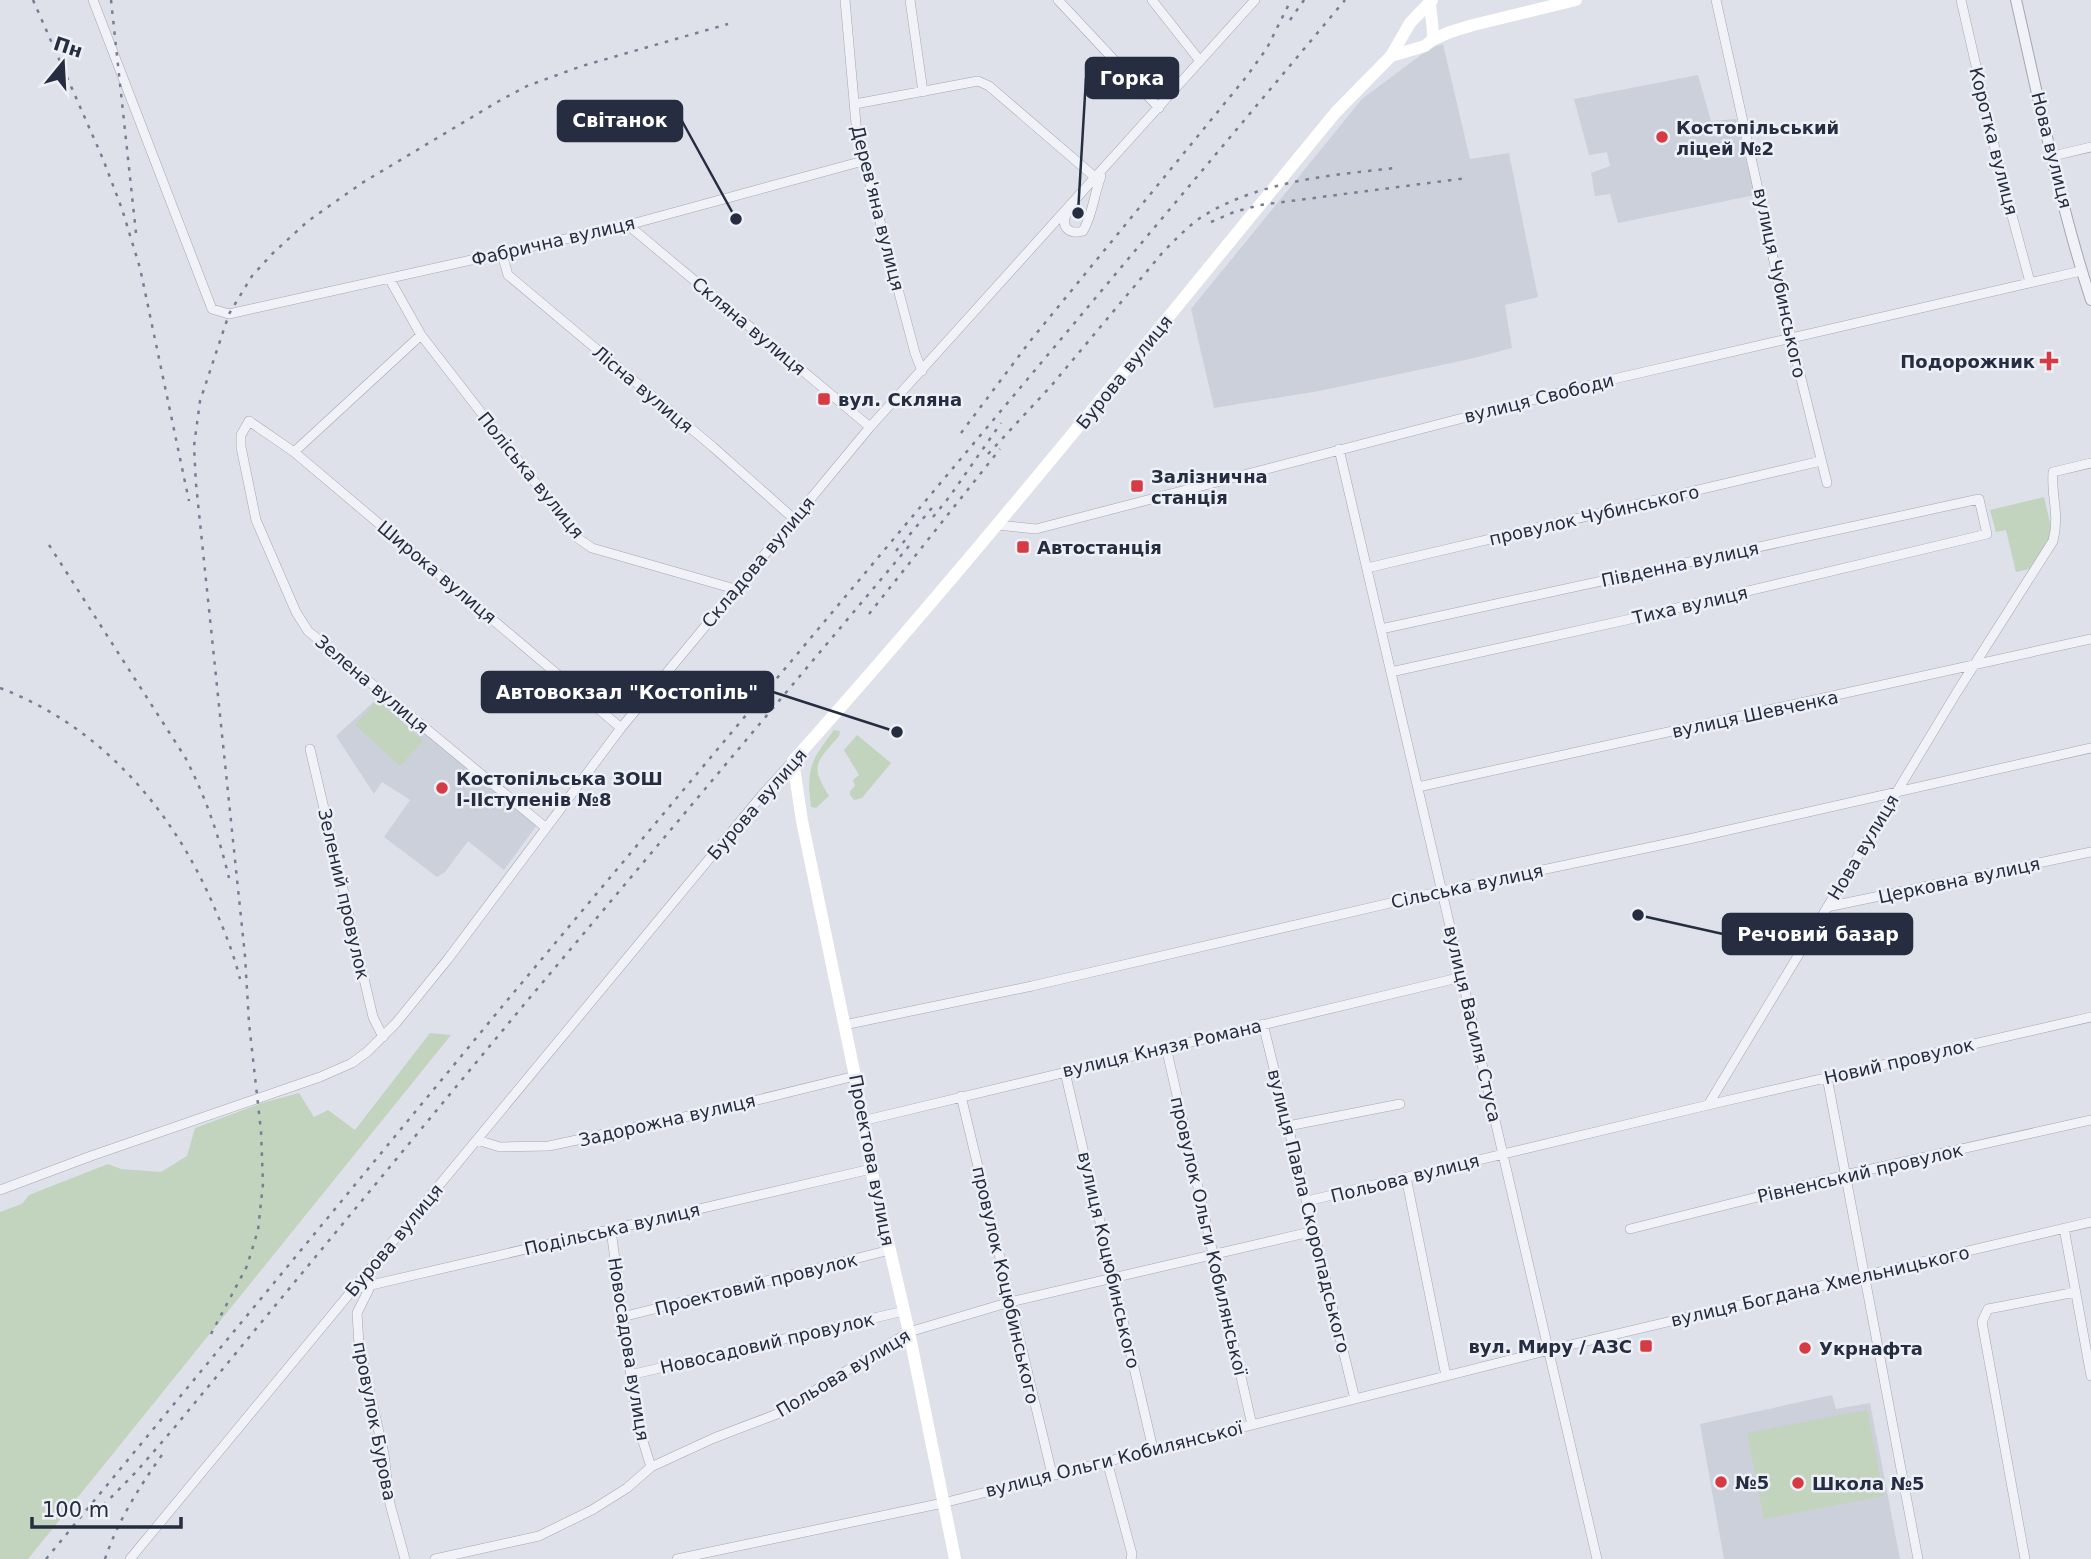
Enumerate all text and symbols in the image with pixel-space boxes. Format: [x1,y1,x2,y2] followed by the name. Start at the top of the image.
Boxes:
[28,28,98,98] north arrow
[51,32,85,62] text: Пн
[1086,58,1178,98] callout: Горка
[1965,65,2023,217] street label: Коротка вулиця
[1100,67,1164,89] text: Горка
[2027,90,2077,210] street label: Нова вулиця
[558,101,682,141] callout: Світанок
[572,109,668,131] text: Світанок
[1676,117,1839,159] place label: Костопільський ліцей №2
[847,123,909,293] street label: Дерев'яна вулиця
[1654,129,1670,145] marker: Костопільський ліцей №2
[1750,186,1810,380] street label: вулиця Чубинського
[469,212,637,270] street label: Фабрична вулиця
[688,272,810,380] street label: Скляна вулиця
[1072,311,1176,433] street label: Бурова вулиця
[589,341,697,437] street label: Лісна вулиця
[1900,351,2035,372] place label: Подорожник
[2041,353,2057,369] marker: Подорожник
[1462,369,1616,427] street label: вулиця Свободи
[838,389,962,410] place label: вул. Скляна
[816,391,832,407] marker: вул. Скляна
[474,407,588,543] street label: Поліська вулиця
[1151,466,1268,508] place label: Залізнична станція
[1129,478,1145,494] marker: Залізнична станція
[1487,481,1701,549] street label: провулок Чубинського
[697,492,819,632] street label: Складова вулиця
[373,516,501,628] street label: Широка вулиця
[1037,537,1162,558] place label: Автостанція
[1599,537,1761,591] street label: Південна вулиця
[1015,539,1031,555] marker: Автостанція
[1629,582,1750,629] street label: Тиха вулиця
[311,631,433,737] street label: Зелена вулиця
[482,672,773,712] callout: Автовокзал "Костопіль"
[496,681,758,703] text: Автовокзал "Костопіль"
[1670,686,1840,742] street label: вулиця Шевченка
[703,744,811,864] street label: Бурова вулиця
[456,768,663,810] place label: Костопільська ЗОШ І-ІІступенів №8
[434,780,450,796] marker: Костопільська ЗОШ І-ІІступенів №8
[1823,790,1903,904] street label: Нова вулиця
[314,806,374,982] street label: Зелений провулок
[1876,853,2042,907] street label: Церковна вулиця
[1389,860,1545,912] street label: Сільська вулиця
[1723,914,1912,954] callout: Речовий базар
[1737,923,1899,945] text: Речовий базар
[1440,924,1506,1124] street label: вулиця Василя Стуса
[1060,1015,1264,1081] street label: вулиця Князя Романа
[1822,1034,1976,1088] street label: Новий провулок
[1264,1067,1354,1355] street label: вулиця Павла Скоропадського
[845,1072,899,1248] street label: Проектова вулиця
[577,1089,757,1151] street label: Задорожна вулиця
[1167,1094,1252,1379] street label: провулок Ольги Кобилянської
[1755,1139,1965,1207] street label: Рівненський провулок
[1328,1149,1482,1207] street label: Польова вулиця
[1074,1150,1144,1370] street label: вулиця Коцюбинського
[968,1164,1044,1406] street label: провулок Коцюбинського
[341,1179,447,1301] street label: Бурова вулиця
[522,1199,702,1259] street label: Подільська вулиця
[1669,1241,1971,1331] street label: вулиця Богдана Хмельницького
[653,1249,860,1319] street label: Проектовий провулок
[604,1256,654,1442] street label: Новосадова вулиця
[658,1308,876,1378] street label: Новосадовий провулок
[772,1325,914,1421] street label: Польова вулиця
[1468,1336,1632,1357] place label: вул. Миру / АЗС
[1638,1338,1654,1354] marker: вул. Миру / АЗС
[1819,1338,1923,1359] place label: Укрнафта
[349,1340,401,1502] street label: провулок Бурова
[1797,1340,1813,1356] marker: Укрнафта
[983,1417,1246,1501] street label: вулиця Ольги Кобилянської
[1735,1472,1769,1493] place label: №5
[1812,1473,1925,1494] place label: Школа №5
[1713,1474,1729,1490] marker: №5
[1790,1475,1806,1491] marker: Школа №5
[32,1486,180,1530] scale bar
[42,1498,109,1522] text: 100 m

